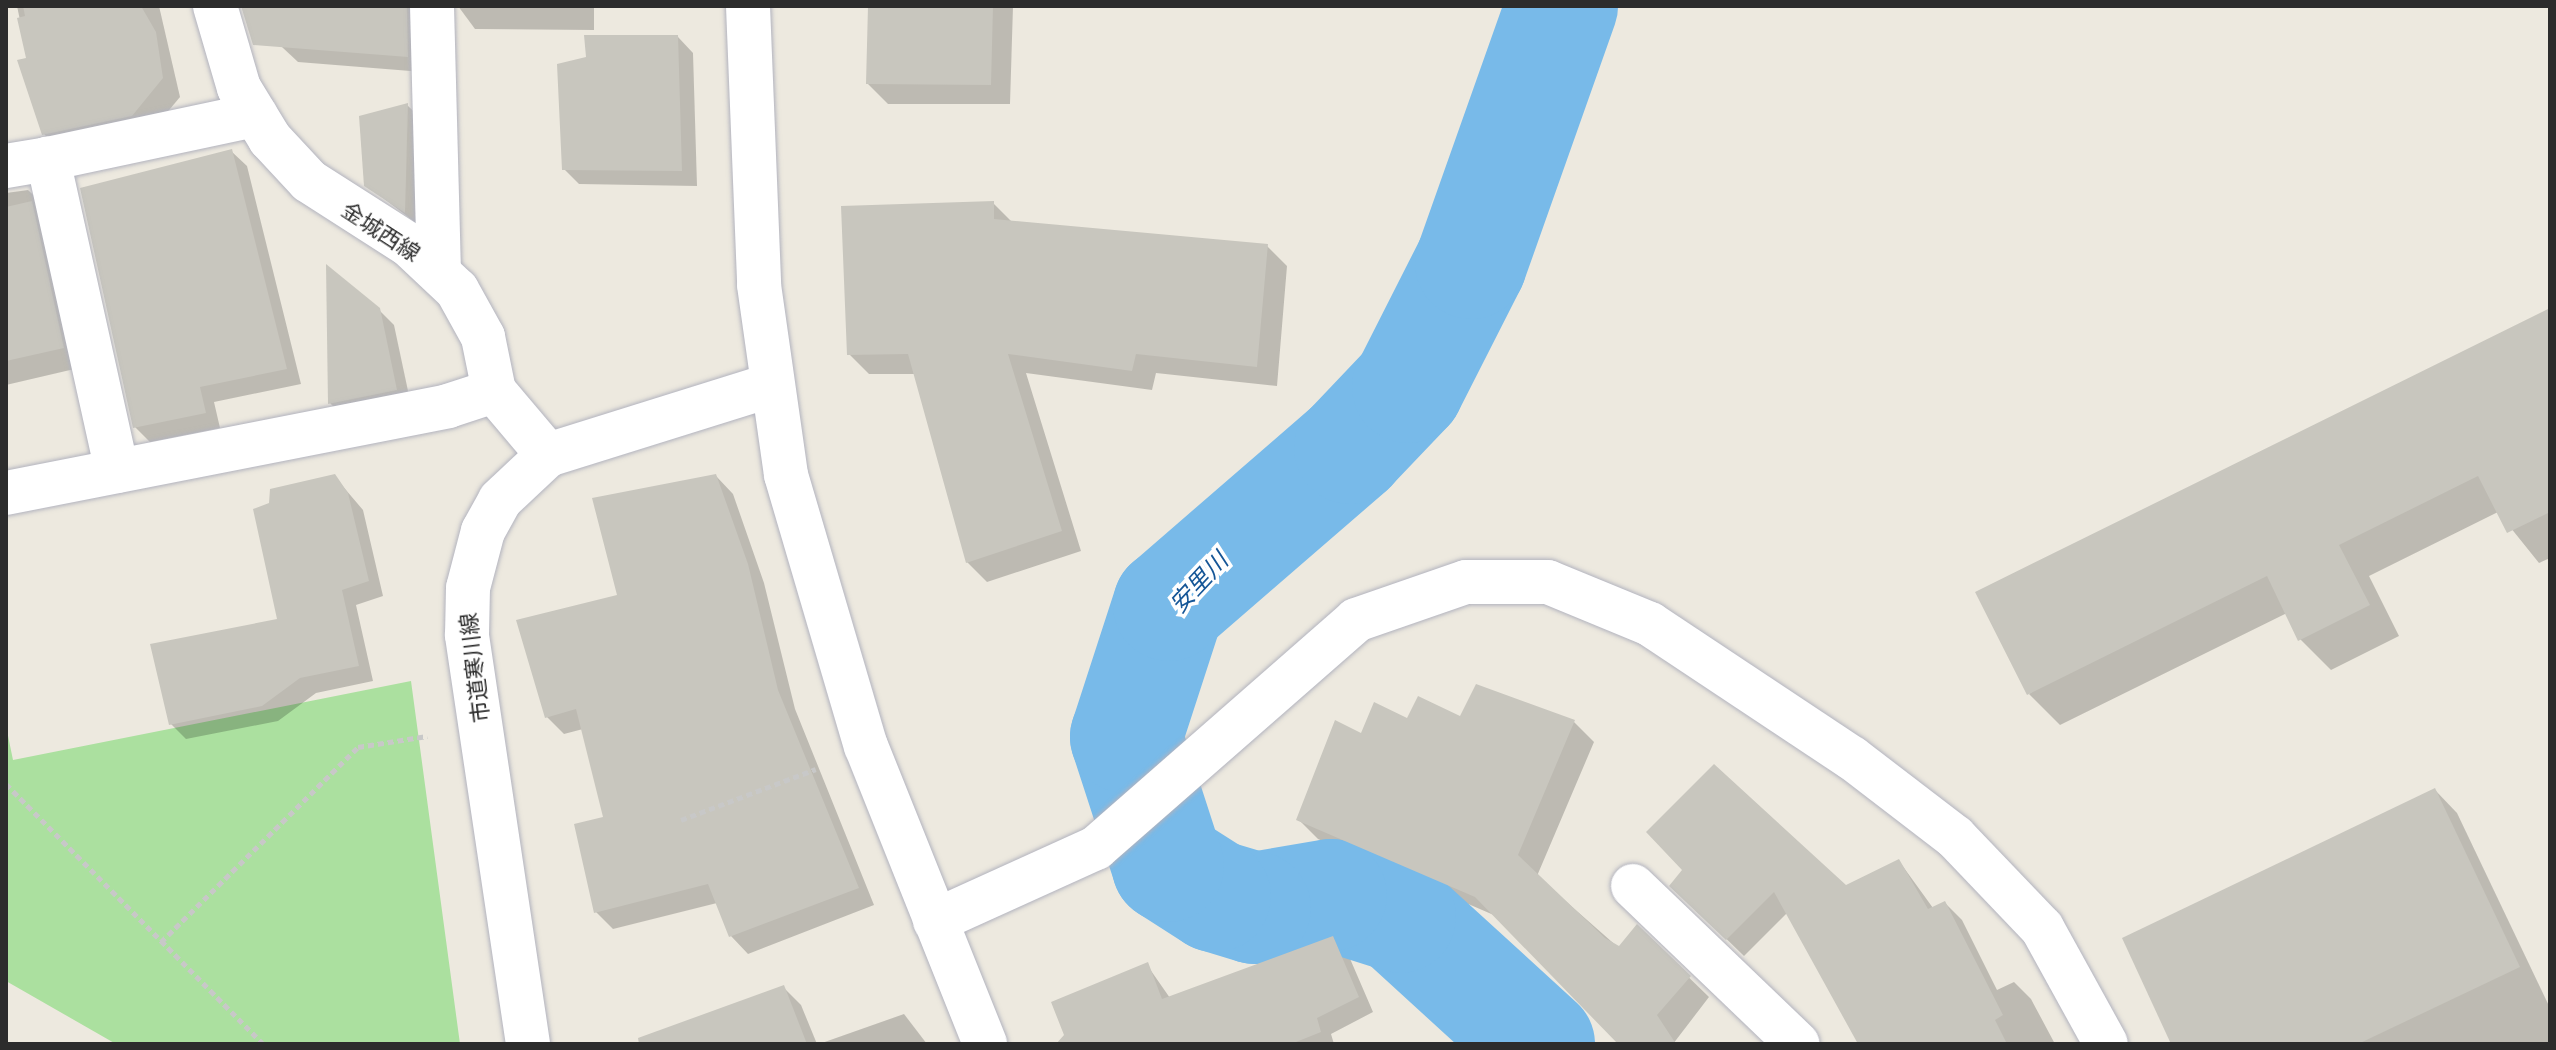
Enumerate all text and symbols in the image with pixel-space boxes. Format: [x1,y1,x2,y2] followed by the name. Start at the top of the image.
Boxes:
[337,196,425,266] street label: 金城西線
[1163,546,1233,618] water label: 安里川
[454,612,494,724] street label: 市道寒川線

